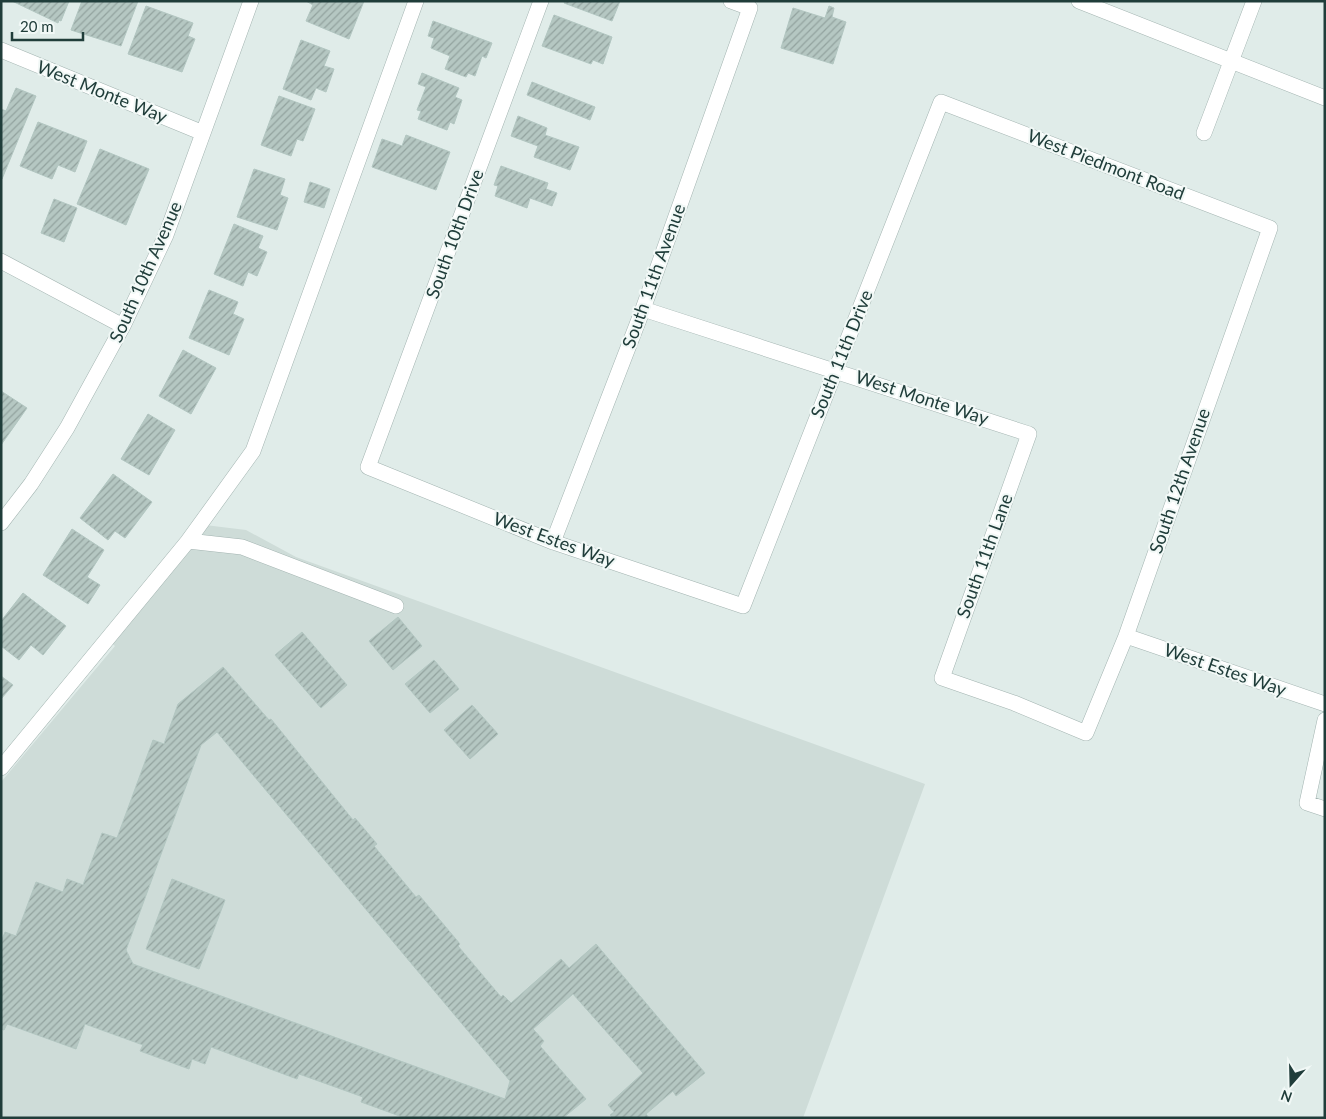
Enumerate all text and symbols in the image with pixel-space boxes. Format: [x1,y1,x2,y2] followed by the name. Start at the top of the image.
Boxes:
[12,10,84,42] scale bar
[20,17,54,35] text: 20 m
[34,55,171,127] street label: West Monte Way
[1025,124,1188,204] street label: West Piedmont Road
[420,166,488,301] street label: South 10th Drive
[104,198,186,346] street label: South 10th Avenue
[617,200,689,351] street label: South 11th Avenue
[805,286,877,421] street label: South 11th Drive
[853,365,992,429] street label: West Monte Way
[1144,405,1214,556] street label: South 12th Avenue
[951,490,1017,621] street label: South 11th Lane
[491,507,619,571] street label: West Estes Way
[1161,638,1290,700] street label: West Estes Way
[1266,1059,1316,1109] north arrow
[1278,1087,1294,1107] text: N

